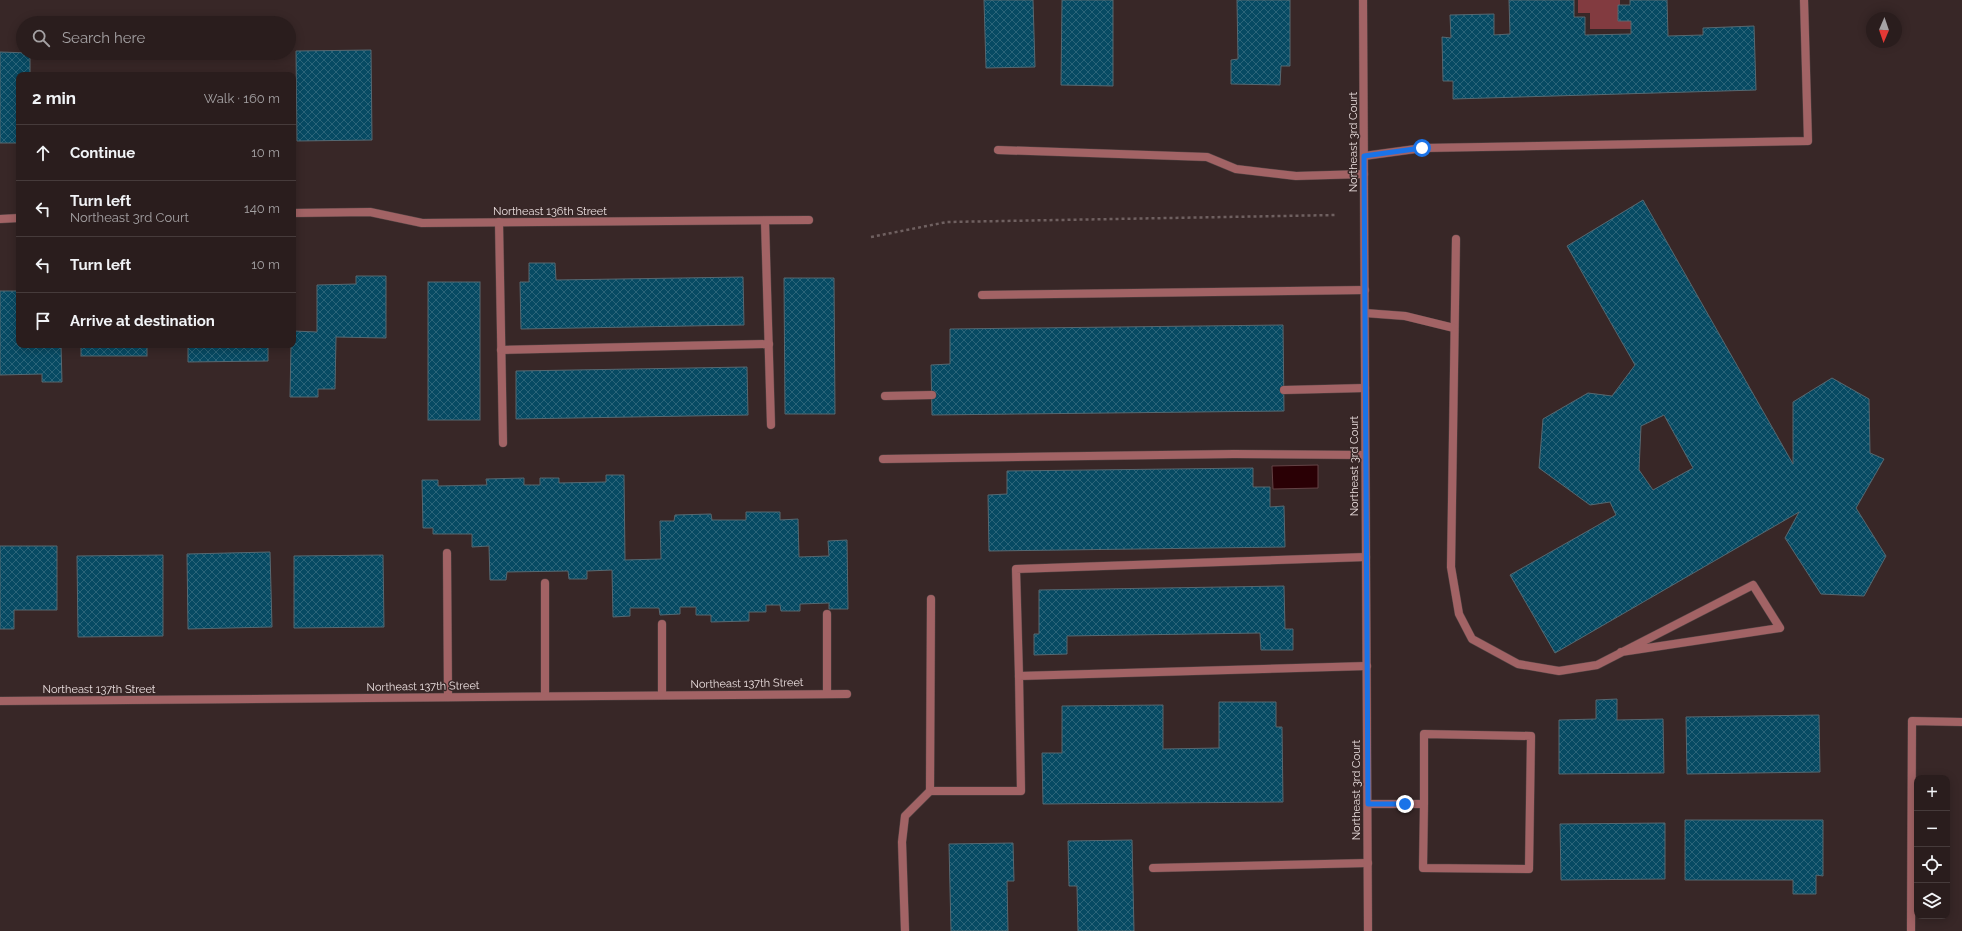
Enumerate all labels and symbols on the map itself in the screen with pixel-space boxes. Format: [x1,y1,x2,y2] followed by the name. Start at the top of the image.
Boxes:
[1866,12,1902,48] north arrow
[1347,91,1360,192] street label: Northeast 3rd Court
[1413,139,1431,157] route start
[493,205,607,218] street label: Northeast 136th Street
[1348,415,1361,516] street label: Northeast 3rd Court
[690,676,804,691] street label: Northeast 137th Street
[366,679,480,694] street label: Northeast 137th Street
[43,683,156,696] street label: Northeast 137th Street
[1350,739,1363,840] street label: Northeast 3rd Court
[1396,795,1414,813] route end

